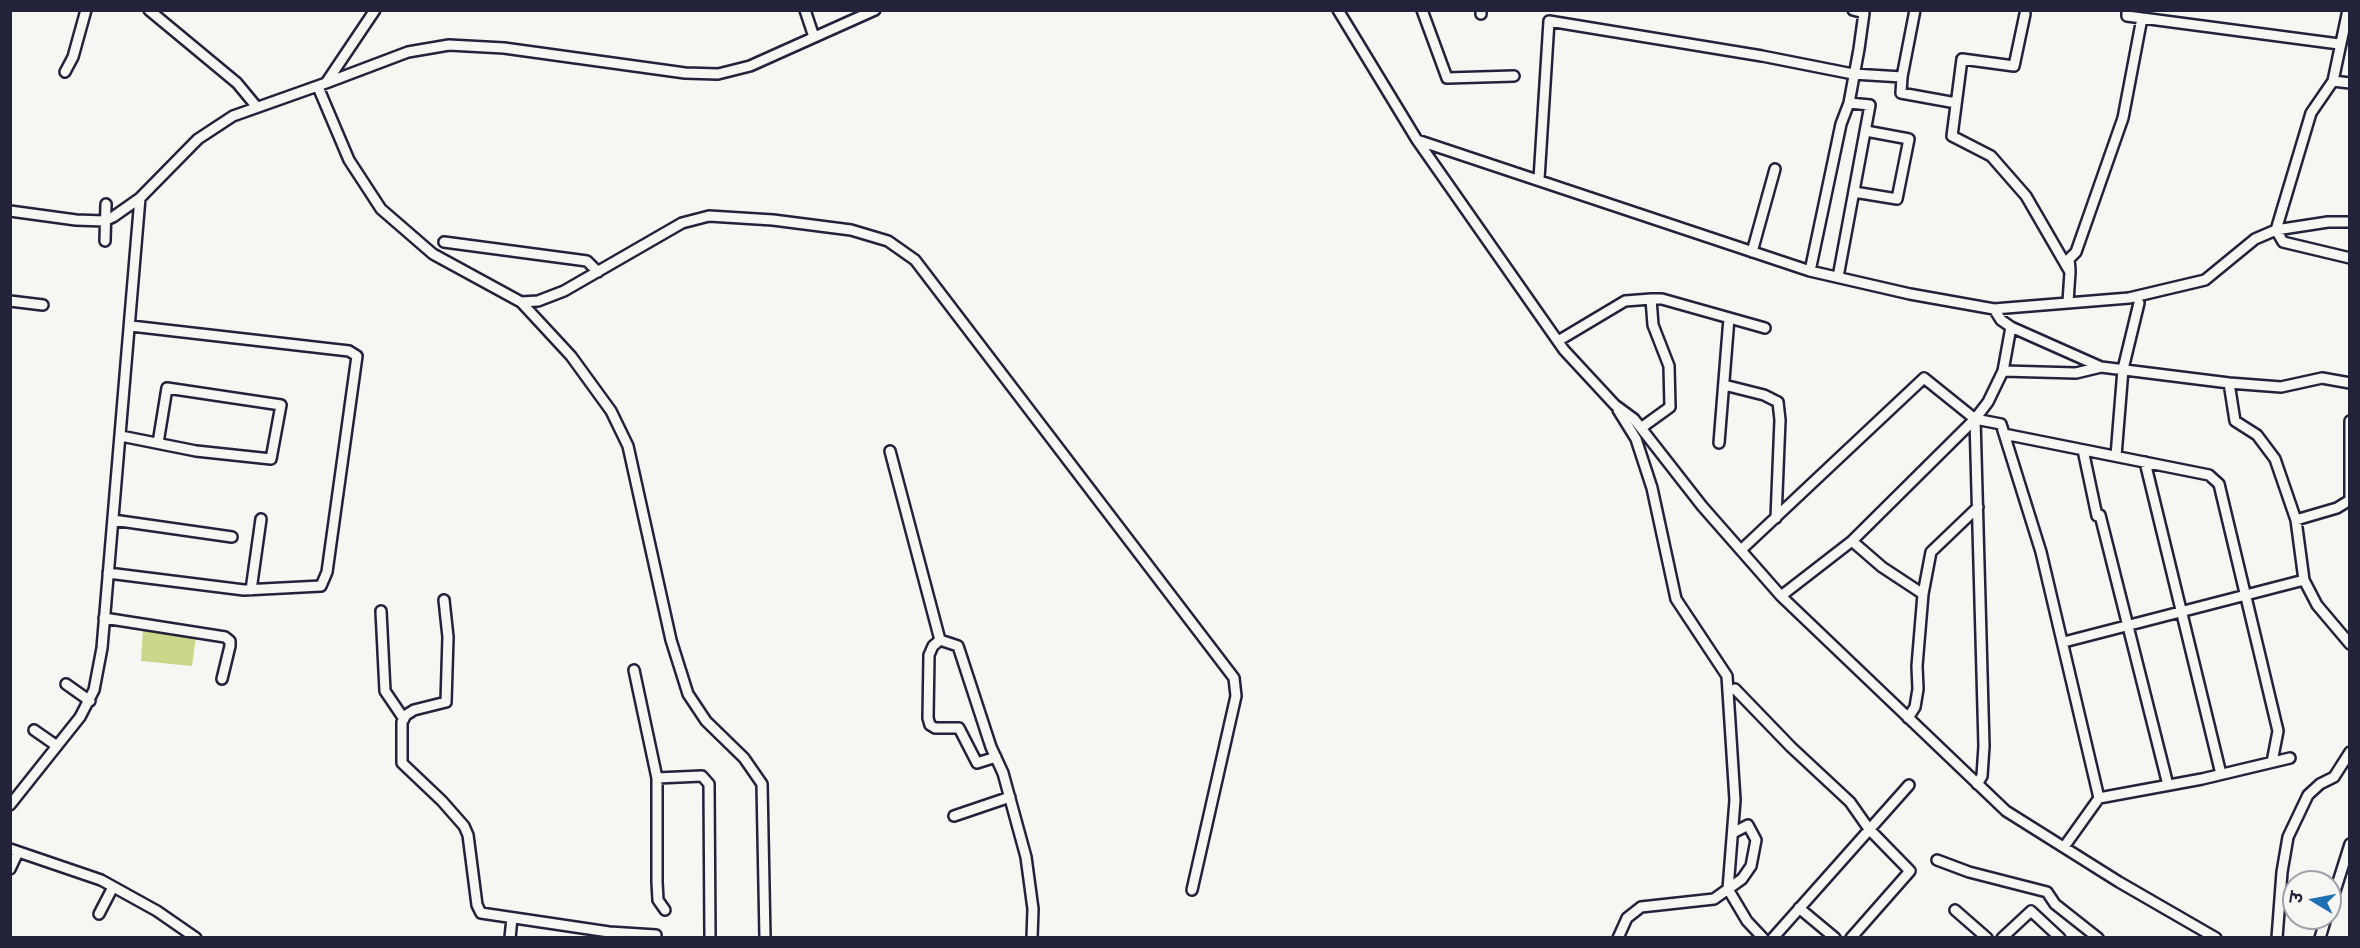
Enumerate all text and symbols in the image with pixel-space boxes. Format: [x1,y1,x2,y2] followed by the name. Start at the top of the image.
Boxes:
[2282,870,2342,930] north arrow
[2284,890,2308,904] text: उ

